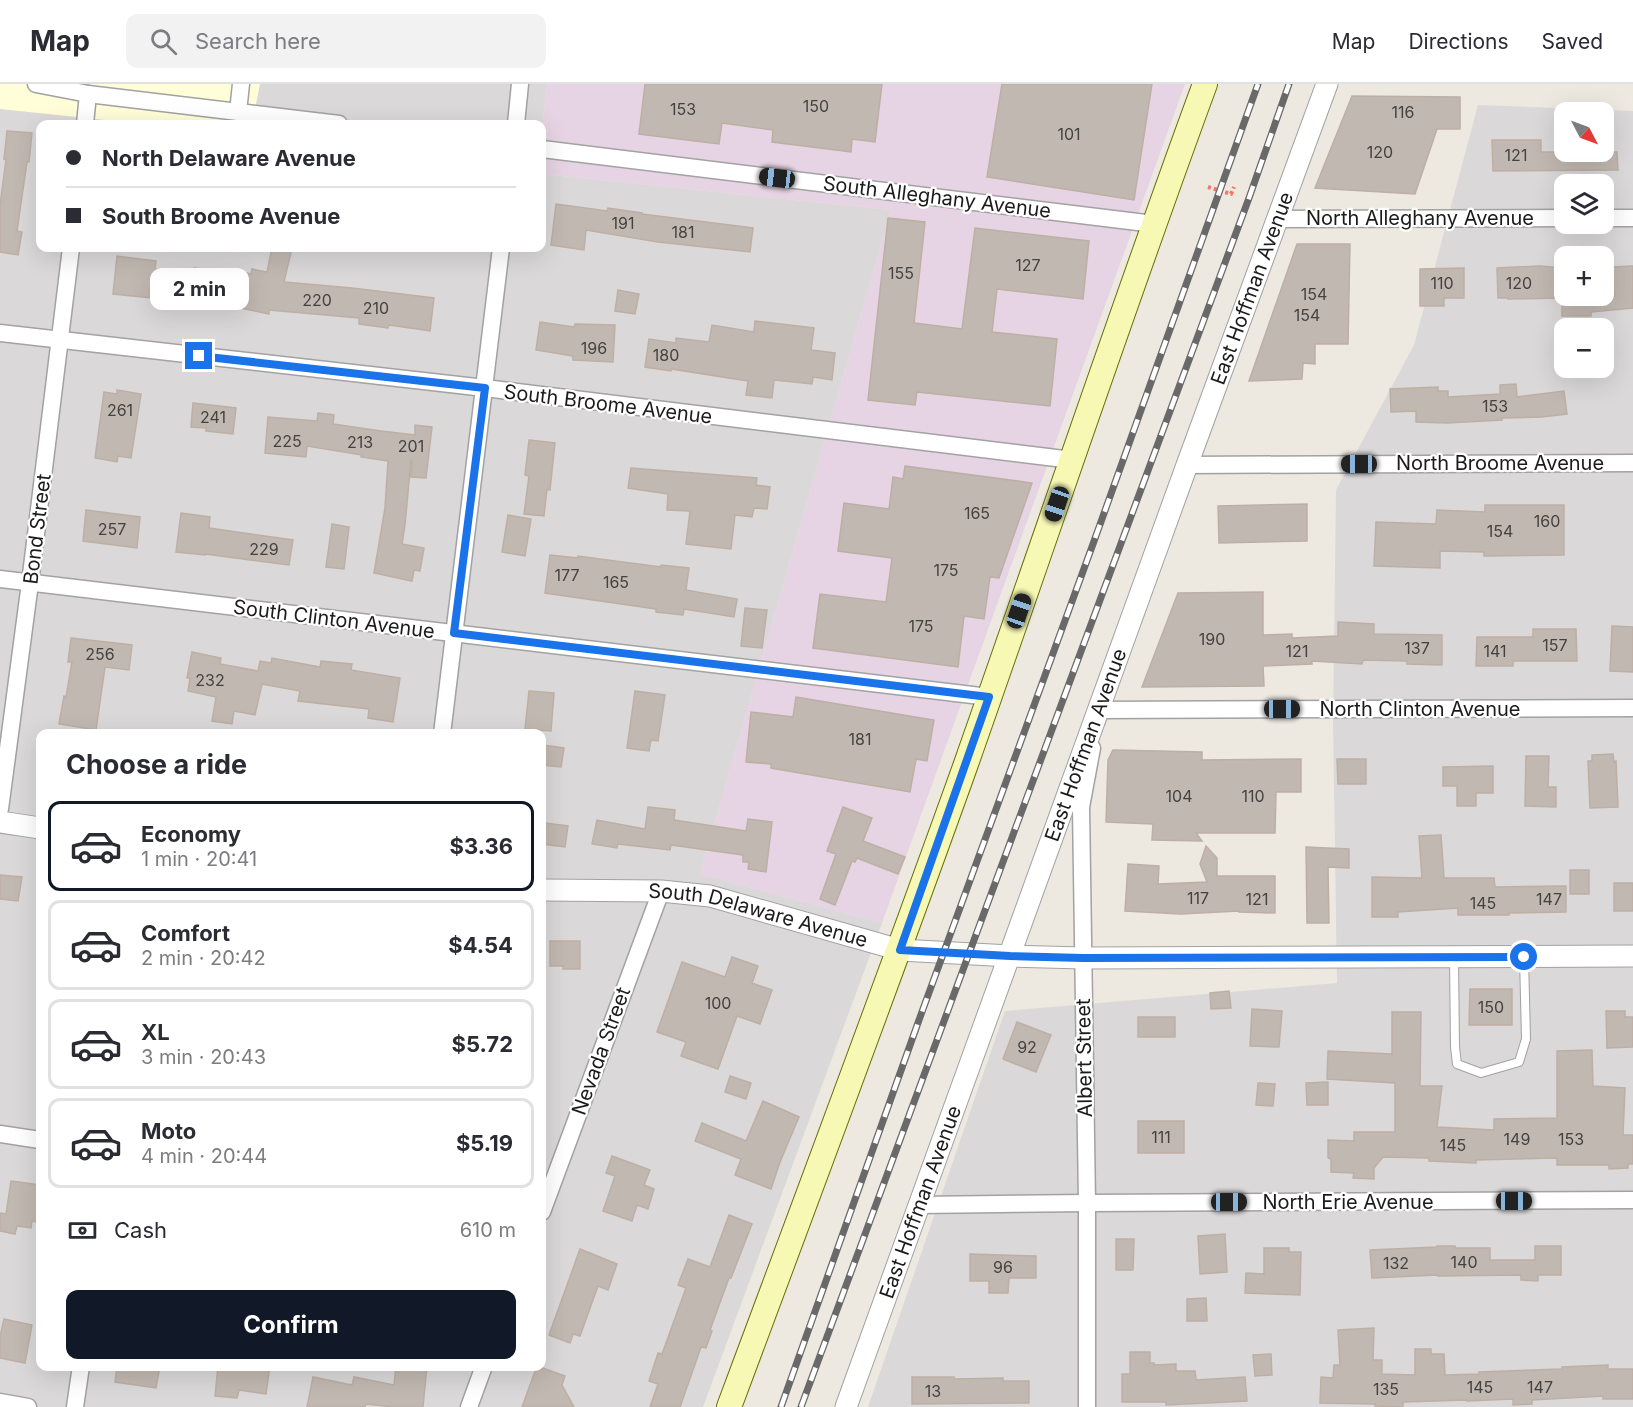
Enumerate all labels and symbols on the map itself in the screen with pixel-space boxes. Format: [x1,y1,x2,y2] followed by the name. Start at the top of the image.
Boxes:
[803,96,829,116] house number: 150
[670,99,696,119] house number: 153
[1392,102,1414,122] house number: 116
[1554,102,1614,162] north arrow
[1057,124,1081,144] house number: 101
[1367,142,1393,162] house number: 120
[1505,145,1527,165] house number: 121
[758,167,796,189] car
[822,171,1052,223] street label: South Alleghany Avenue
[1206,189,1298,388] street label: East Hoffman Avenue
[1306,206,1534,230] street label: North Alleghany Avenue
[612,213,634,233] house number: 191
[672,222,694,242] house number: 181
[1015,255,1041,275] house number: 127
[888,263,914,283] house number: 155
[150,269,248,311] callout: 2 min
[1430,273,1454,293] house number: 110
[1506,273,1532,293] house number: 120
[1301,284,1327,304] house number: 154
[302,290,332,310] house number: 220
[363,298,389,318] house number: 210
[1294,305,1320,325] house number: 154
[581,338,607,358] house number: 196
[185,342,212,369] route end
[653,345,679,365] house number: 180
[502,379,714,429] street label: South Broome Avenue
[1482,396,1508,416] house number: 153
[107,400,133,420] house number: 261
[200,407,226,427] house number: 241
[272,431,302,451] house number: 225
[347,432,373,452] house number: 213
[398,436,424,456] house number: 201
[1396,451,1604,475] street label: North Broome Avenue
[1341,455,1377,473] car
[18,472,56,586] street label: Bond Street
[1043,484,1071,524] car
[964,503,990,523] house number: 165
[1534,511,1560,531] house number: 160
[98,519,126,539] house number: 257
[1487,521,1513,541] house number: 154
[249,539,279,559] house number: 229
[933,560,959,580] house number: 175
[555,565,579,585] house number: 177
[603,572,629,592] house number: 165
[1005,591,1033,631] car
[232,595,436,643] street label: South Clinton Avenue
[908,616,934,636] house number: 175
[1199,629,1225,649] house number: 190
[1542,635,1568,655] house number: 157
[1404,638,1430,658] house number: 137
[1286,641,1308,661] house number: 121
[1483,641,1507,661] house number: 141
[85,644,115,664] house number: 256
[1040,645,1132,845] street label: East Hoffman Avenue
[195,670,225,690] house number: 232
[1319,697,1521,721] street label: North Clinton Avenue
[1264,700,1300,718] car
[849,729,871,749] house number: 181
[1166,786,1192,806] house number: 104
[1241,786,1265,806] house number: 110
[648,879,870,952] street label: South Delaware Avenue
[1187,888,1209,908] house number: 117
[1246,889,1268,909] house number: 121
[1536,889,1562,909] house number: 147
[1470,893,1496,913] house number: 145
[1510,943,1537,970] route start
[567,983,635,1118] street label: Nevada Street
[705,993,731,1013] house number: 100
[1478,997,1504,1017] house number: 150
[1071,998,1097,1118] street label: Albert Street
[1017,1037,1037,1057] house number: 92
[874,1102,966,1302] street label: East Hoffman Avenue
[1151,1127,1171,1147] house number: 111
[1504,1129,1530,1149] house number: 149
[1558,1129,1584,1149] house number: 153
[1440,1135,1466,1155] house number: 145
[1262,1190,1434,1214] street label: North Erie Avenue
[1496,1192,1532,1210] car
[1211,1193,1247,1211] car
[1451,1252,1477,1272] house number: 140
[1383,1253,1409,1273] house number: 132
[993,1257,1013,1277] house number: 96
[1467,1377,1493,1397] house number: 145
[1527,1377,1553,1397] house number: 147
[1373,1379,1399,1399] house number: 135
[925,1381,941,1401] house number: 13

